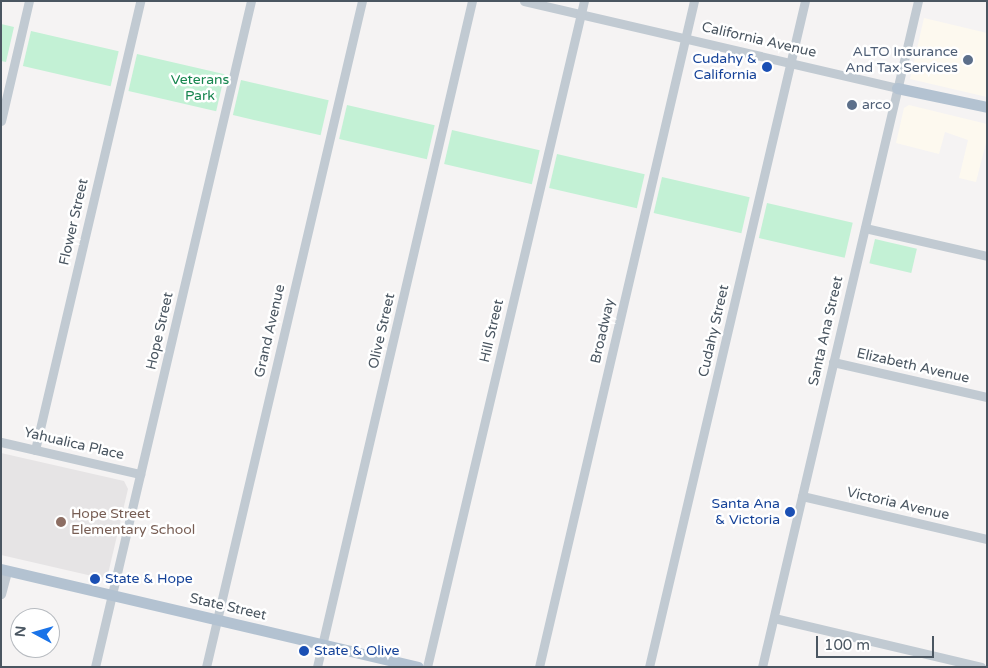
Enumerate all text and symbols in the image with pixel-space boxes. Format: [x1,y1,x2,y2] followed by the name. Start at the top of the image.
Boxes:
[700,19,818,61] street label: California Avenue
[845,44,958,76] place label: ALTO Insurance And Tax Services
[692,51,757,84] place label: Cudahy & California
[962,54,974,66] marker: ALTO Insurance And Tax Services
[761,61,773,73] marker: Cudahy & California
[171,72,229,104] park label: Veterans Park
[862,97,891,113] place label: arco
[846,99,858,111] marker: arco
[56,177,92,267] street label: Flower Street
[805,274,847,388] street label: Santa Ana Street
[251,283,289,379] street label: Grand Avenue
[695,283,733,379] street label: Cudahy Street
[143,290,177,372] street label: Hope Street
[365,292,399,370] street label: Olive Street
[587,297,619,365] street label: Broadway
[477,298,507,364] street label: Hill Street
[855,345,971,387] street label: Elizabeth Avenue
[22,424,126,464] street label: Yahualica Place
[845,484,951,524] street label: Victoria Avenue
[712,496,780,528] place label: Santa Ana & Victoria
[71,506,195,538] place label: Hope Street Elementary School
[784,506,796,518] marker: Santa Ana & Victoria
[55,516,67,528] marker: Hope Street Elementary School
[105,571,193,587] place label: State & Hope
[89,573,101,585] marker: State & Hope
[188,590,268,624] street label: State Street
[10,608,60,658] north arrow
[12,625,30,638] text: N
[818,626,936,658] scale bar
[824,636,870,654] text: 100 m
[314,643,400,659] place label: State & Olive
[298,645,310,657] marker: State & Olive

